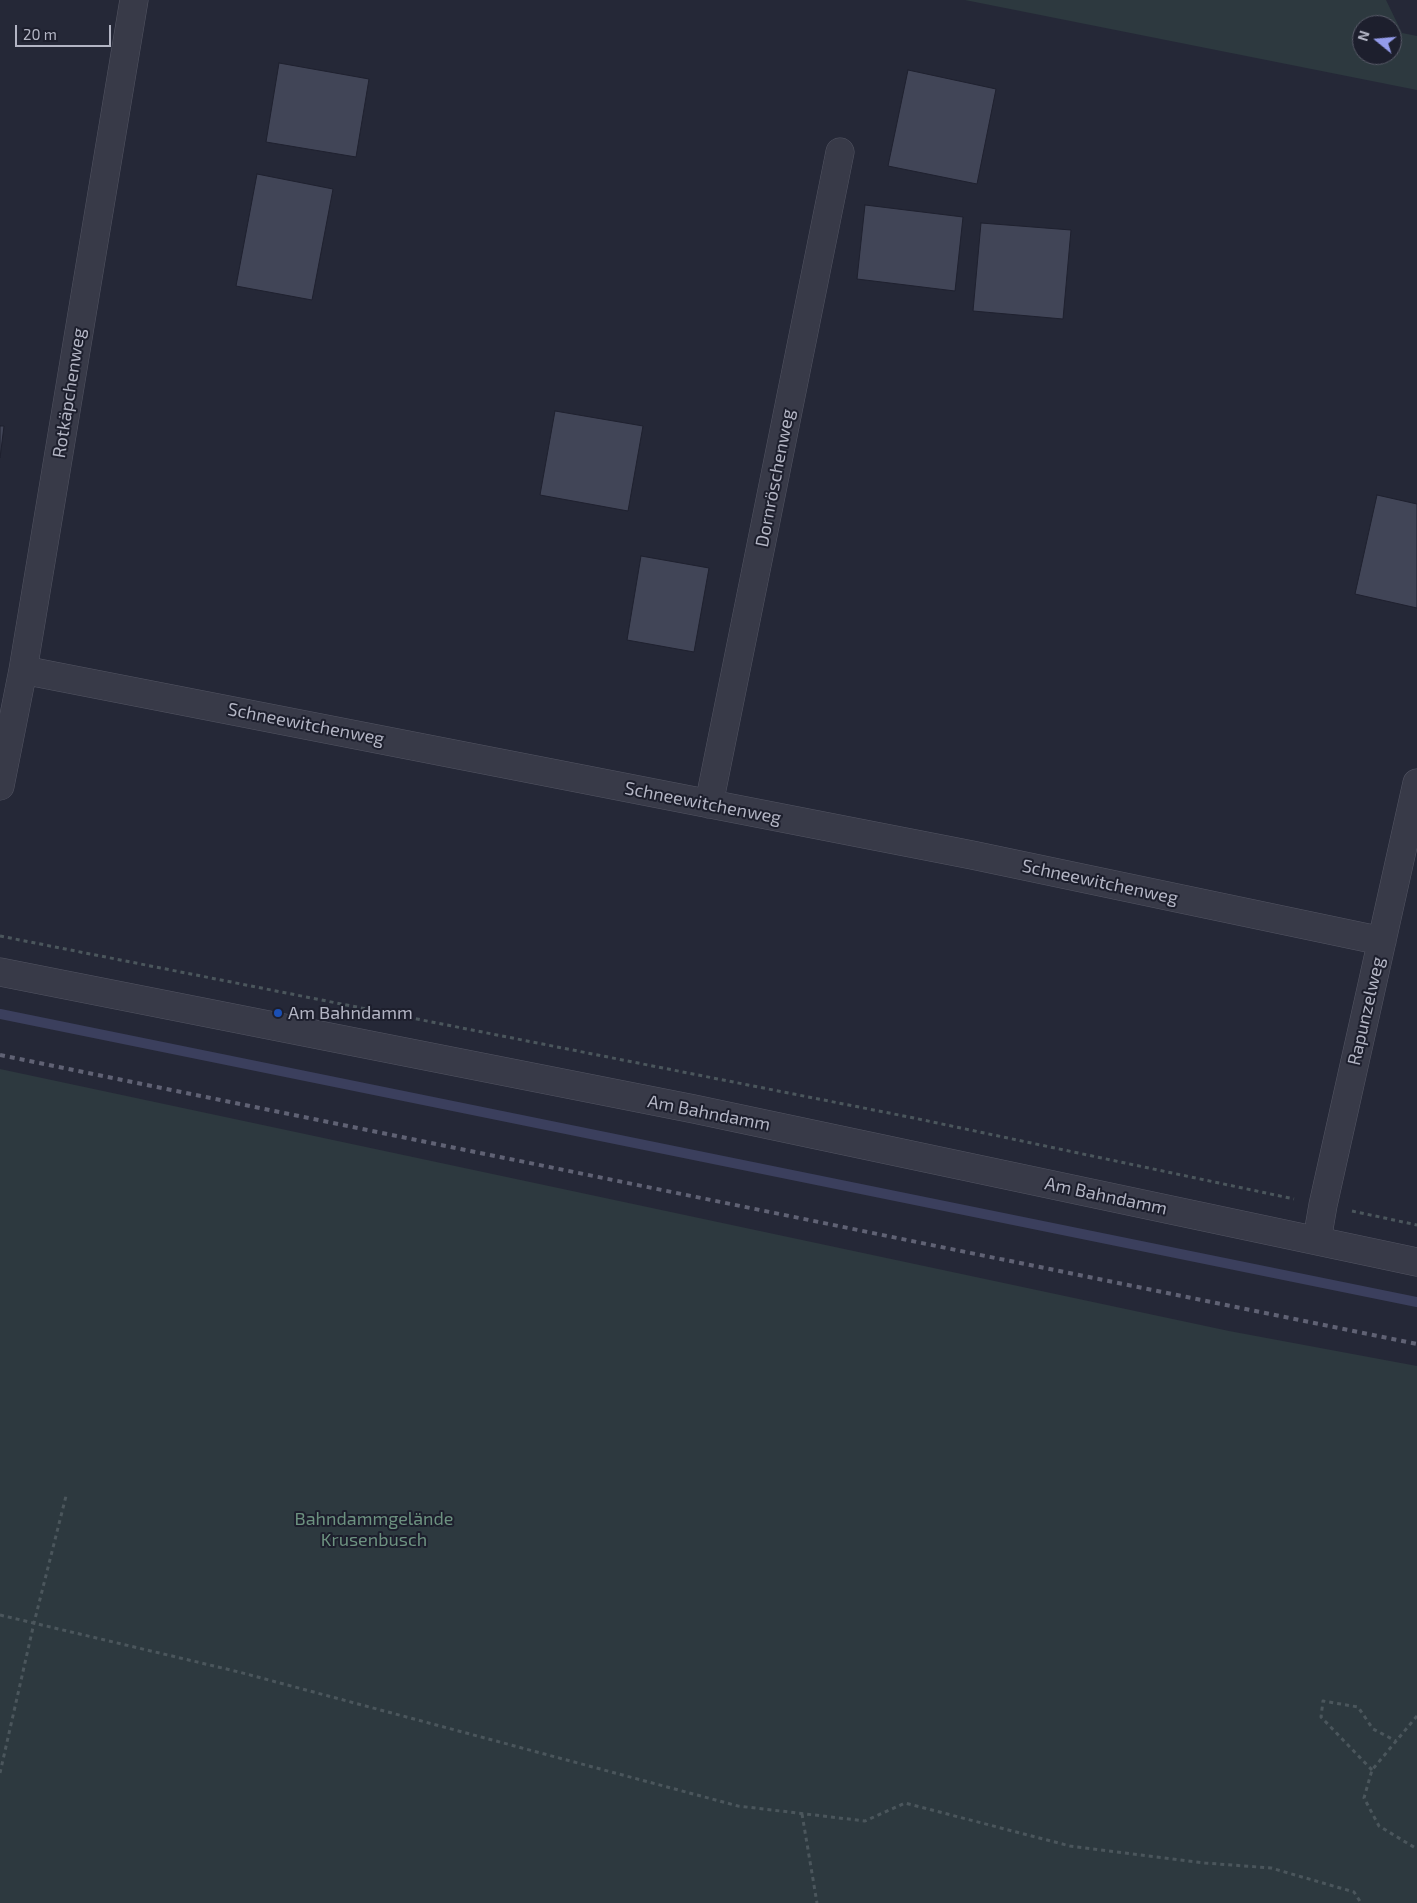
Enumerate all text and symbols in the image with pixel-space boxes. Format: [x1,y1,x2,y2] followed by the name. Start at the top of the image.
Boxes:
[18,15,114,47] scale bar
[1352,15,1402,65] north arrow
[23,25,57,43] text: 20 m
[1354,28,1373,43] text: N
[48,326,90,460] street label: Rotkäpchenweg
[751,407,799,549] street label: Dornröschenweg
[226,698,386,750] street label: Schneewitchenweg
[623,777,783,829] street label: Schneewitchenweg
[1020,855,1180,909] street label: Schneewitchenweg
[1343,955,1389,1067] street label: Rapunzelweg
[288,1002,413,1024] place label: Am Bahndamm
[272,1007,284,1019] marker: Am Bahndamm
[646,1091,772,1135] street label: Am Bahndamm
[1043,1172,1169,1220] street label: Am Bahndamm
[295,1508,453,1550] park label: Bahndammgelände Krusenbusch

